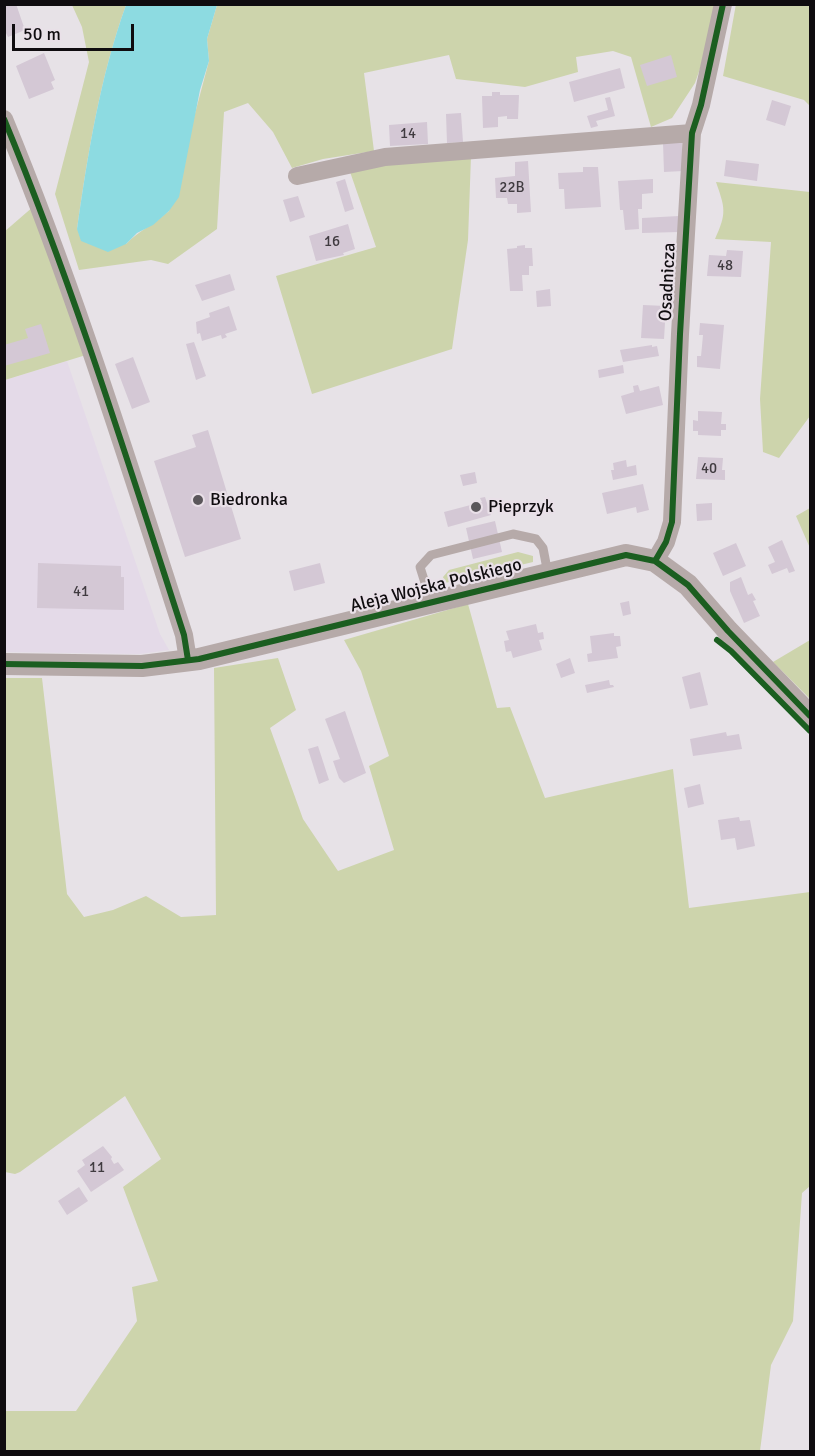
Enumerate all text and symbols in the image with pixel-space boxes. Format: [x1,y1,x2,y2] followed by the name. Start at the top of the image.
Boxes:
[15,12,136,50] scale bar
[23,23,61,45] text: 50 m
[400,125,416,143] house number: 14
[499,179,525,197] house number: 22B
[324,233,340,251] house number: 16
[655,242,681,322] street label: Osadnicza
[717,257,733,275] house number: 48
[701,460,717,478] house number: 40
[210,489,288,511] place label: Biedronka
[191,493,205,507] marker: Biedronka
[488,496,554,518] place label: Pieprzyk
[469,500,483,514] marker: Pieprzyk
[348,554,524,618] street label: Aleja Wojska Polskiego
[73,583,89,601] house number: 41
[89,1159,105,1177] house number: 11

